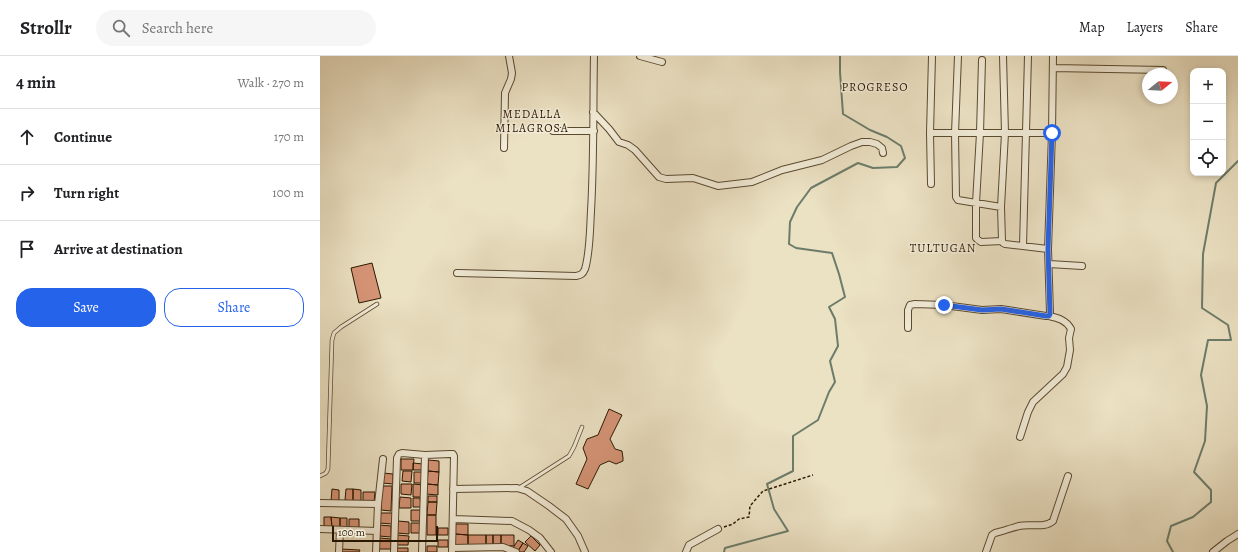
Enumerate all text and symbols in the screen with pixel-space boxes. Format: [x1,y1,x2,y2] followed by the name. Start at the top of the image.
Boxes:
[96,10,376,46] search box
[20,15,72,41] text: Strollr
[110,17,132,39] icon: search
[142,18,213,38] text: Search here
[1079,18,1105,37] text: Map
[1127,18,1163,37] text: Layers
[1185,18,1218,37] text: Share
[1142,68,1178,104] north arrow
[1190,68,1226,176] map controls
[1190,68,1226,104] button: +
[16,71,56,94] text: 4 min
[238,74,304,91] text: Walk · 270 m
[841,79,909,95] district label: PROGRESO
[1190,104,1226,140] button: −
[495,106,569,136] district label: MEDALLA MILAGROSA
[1043,124,1061,142] route start
[16,126,38,148] icon: ahead
[54,127,112,147] text: Continue
[274,128,304,145] text: 170 m
[1190,140,1226,176] button: locate
[16,182,38,204] icon: right
[54,183,119,203] text: Turn right
[272,184,304,201] text: 100 m
[16,238,38,260] icon: arrive
[54,239,183,259] text: Arrive at destination
[910,240,976,256] district label: TULTUGAN
[16,288,156,327] button: Save
[164,288,304,327] button: Share
[935,296,953,314] route end
[332,524,438,543] scale bar
[338,525,365,540] text: 100 m

